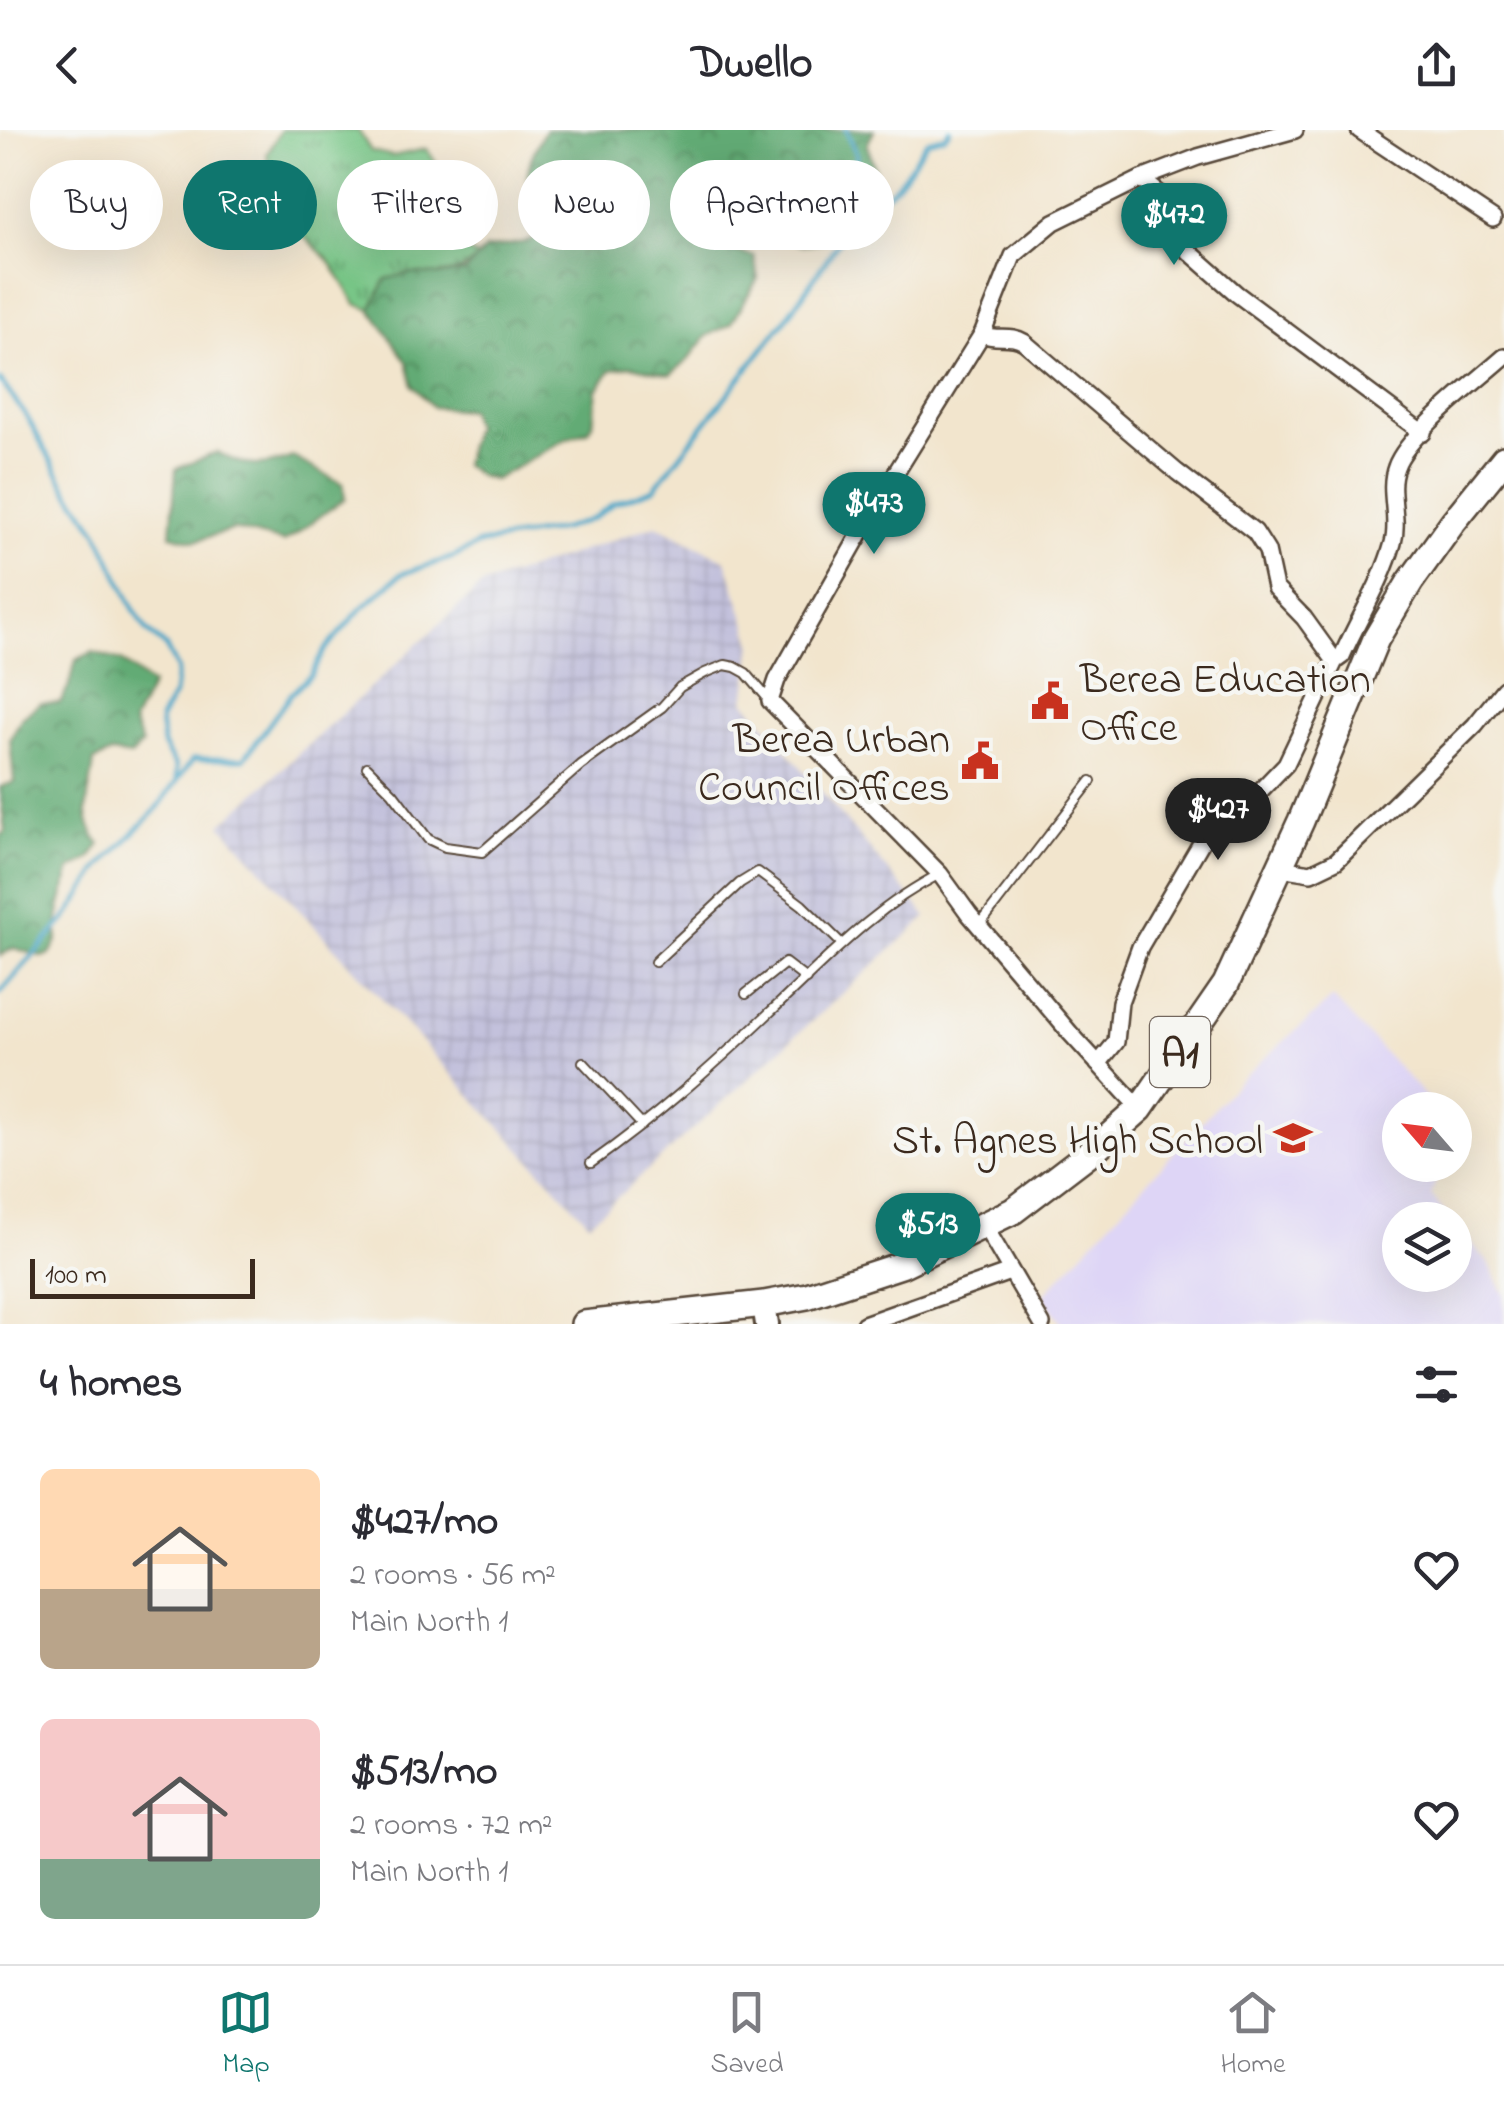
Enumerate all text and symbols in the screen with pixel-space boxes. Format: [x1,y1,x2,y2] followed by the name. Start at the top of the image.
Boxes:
[691,32,813,98] text: Dwello
[40,38,95,93] icon: back
[1409,38,1464,93] icon: share
[30,160,163,250] chip: Buy
[183,160,317,250] chip: Rent
[337,160,498,250] chip: Filters
[518,160,650,250] chip: New
[670,160,894,250] chip: Apartment
[1115,183,1233,268] pin: $472
[1143,192,1205,239] text: $472
[815,472,933,557] pin: $473
[845,481,903,528] text: $473
[1079,651,1371,760] place label: Berea Education Office
[1029,680,1071,722] public building icon: Berea Education Office
[698,711,950,820] place label: Berea Urban Council Offices
[959,740,1001,782] public building icon: Berea Urban Council Offices
[1159,778,1277,863] pin: $427
[1187,787,1249,834] text: $427
[1150,1017,1210,1087] road number: A1
[1382,1092,1472,1182] north arrow
[1382,1092,1472,1292] map controls
[892,1112,1263,1173] place label: St. Agnes High School
[1272,1117,1314,1159] school or university icon: St. Agnes High School
[869,1193,987,1278] pin: $513
[897,1202,959,1249] text: $513
[1382,1202,1472,1292] button: layers
[30,1254,255,1298] scale bar
[45,1256,107,1297] text: 100 m
[40,1354,182,1415] text: 4 homes
[1409,1357,1464,1412] icon: filters
[350,1492,498,1553] text: $427/mo
[120,1509,240,1629] icon: home
[1409,1542,1464,1597] icon: heart
[350,1553,556,1600] text: 2 rooms · 56 m²
[350,1600,509,1647] text: Main North 1
[350,1742,498,1803] text: $513/mo
[120,1759,240,1879] icon: home
[1409,1792,1464,1847] icon: heart
[350,1803,552,1850] text: 2 rooms · 72 m²
[350,1850,509,1897] text: Main North 1
[218,1985,273,2086] tab: Map
[710,1985,783,2086] tab: Saved
[1220,1985,1286,2086] tab: Home

